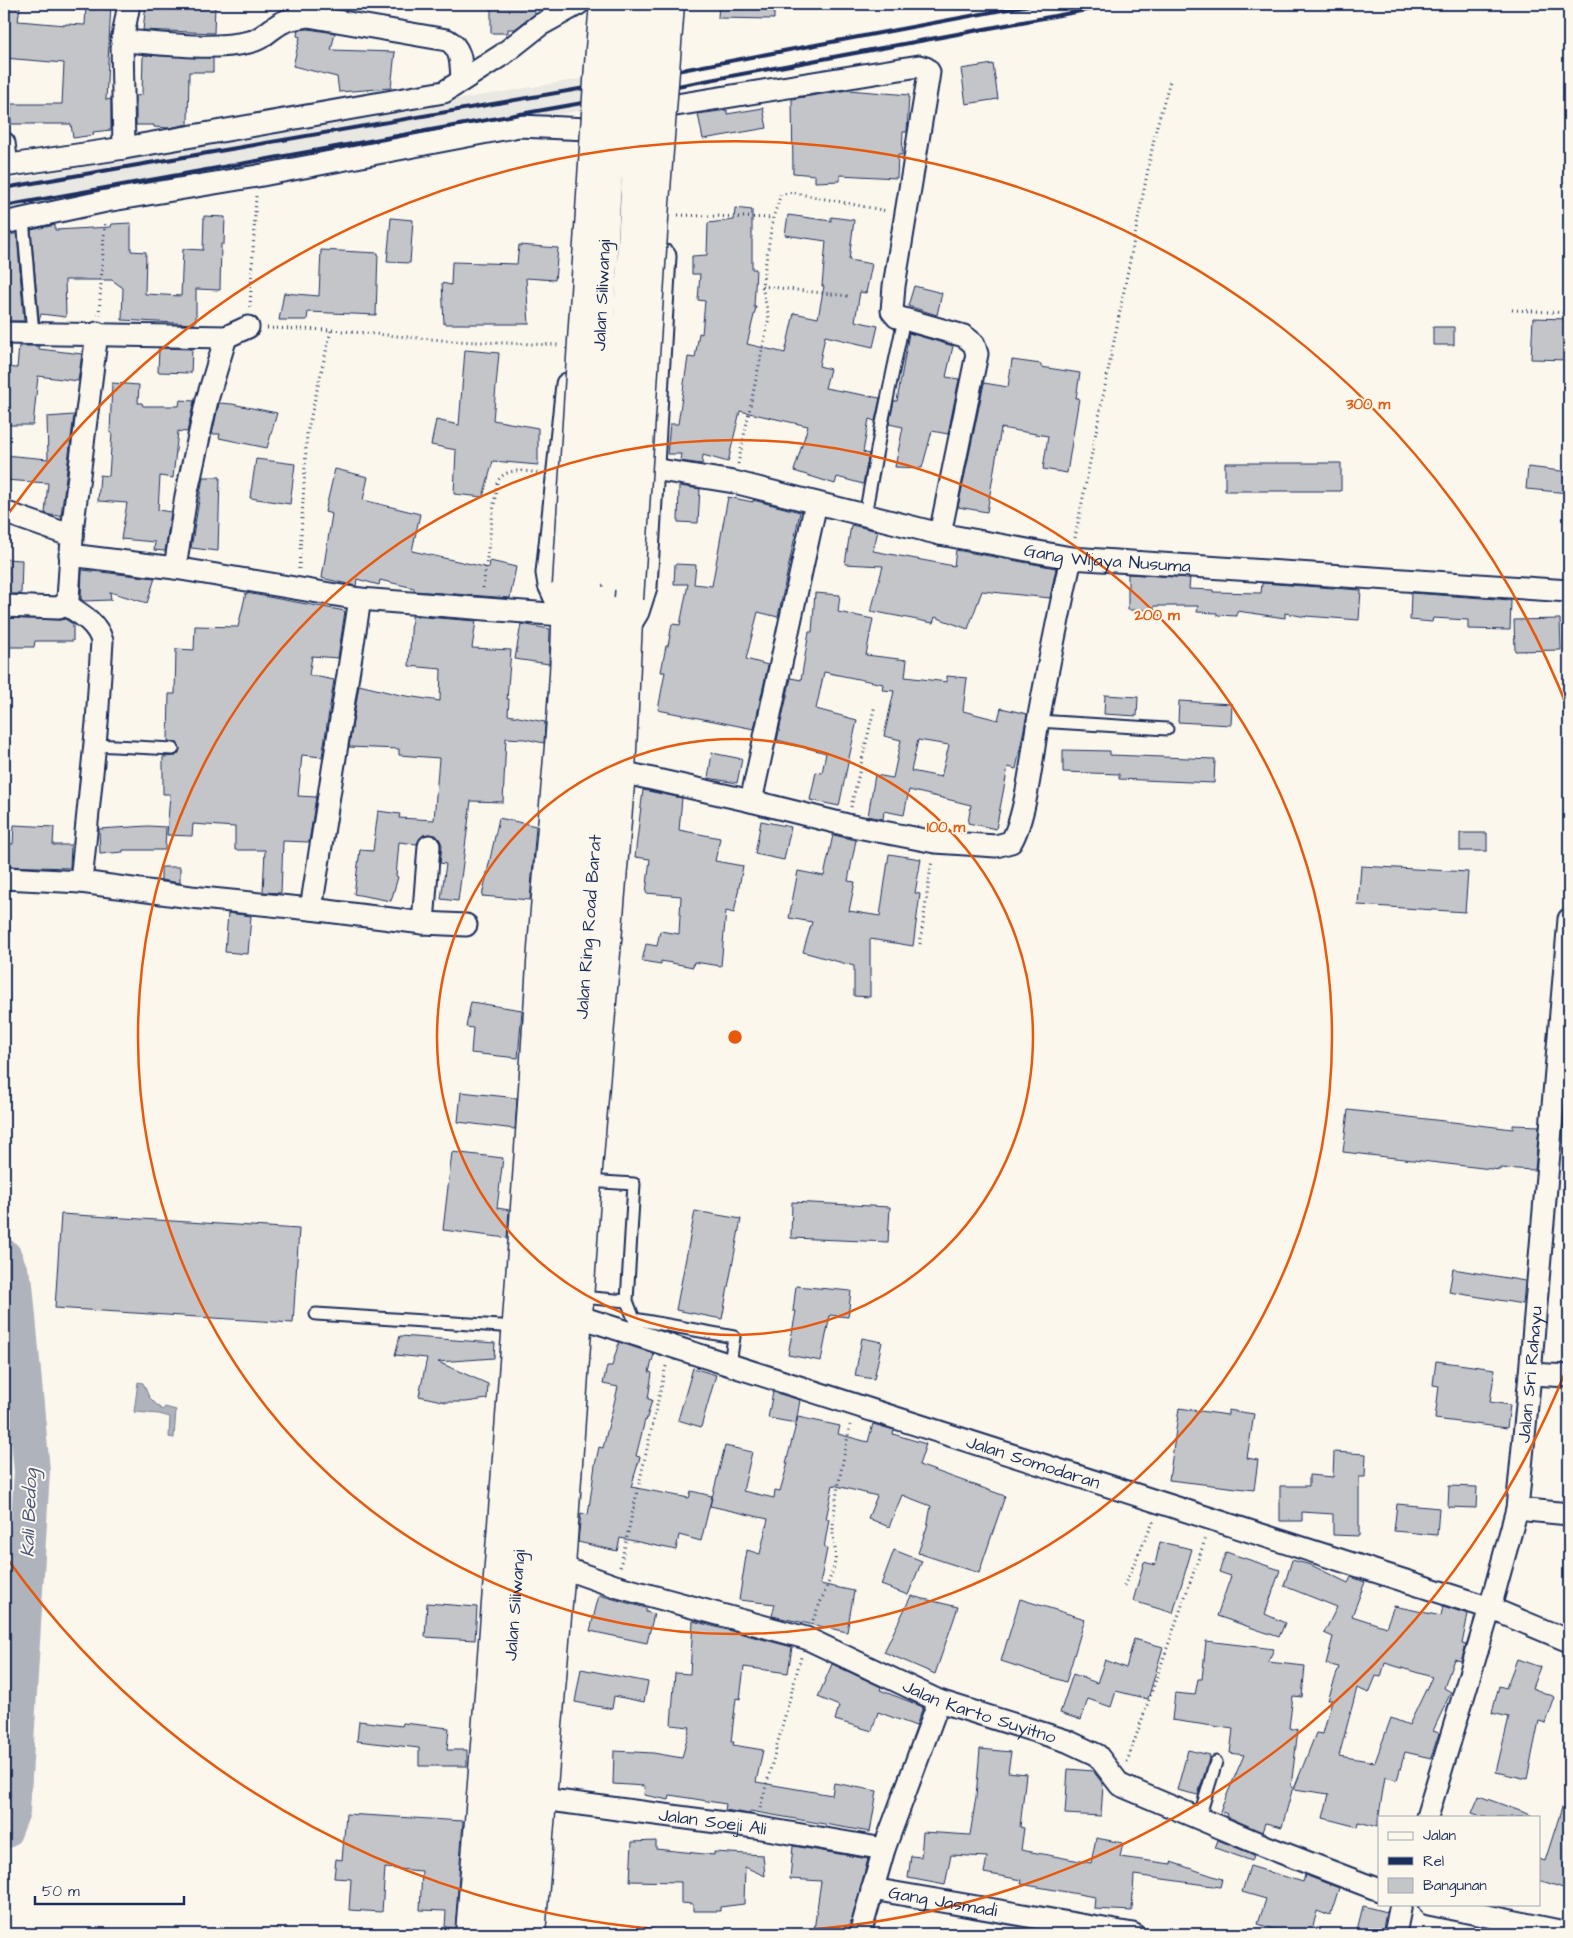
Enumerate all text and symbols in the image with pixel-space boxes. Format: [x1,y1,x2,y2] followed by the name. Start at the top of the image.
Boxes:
[587,239,618,352] street label: Jalan Siliwangi
[1345,394,1390,415] text: 300 m
[1022,538,1191,579] street label: Gang Wijaya Nusuma
[1133,605,1180,626] text: 200 m
[927,817,966,838] text: 100 m
[569,833,608,1020] street label: Jalan Ring Road Barat
[726,1028,744,1046] centre of rings
[1511,1305,1549,1444] street label: Jalan Sri Rahayu
[963,1429,1103,1496] street label: Jalan Somodaran
[14,1467,45,1558] water label: Kali Bedog
[498,1548,533,1662] street label: Jalan Siliwangi
[898,1673,1059,1750] street label: Jalan Karto Suyitno
[657,1802,769,1842] street label: Jalan Soeji Ali
[1378,1816,1540,1906] legend
[1423,1825,1457,1846] text: Jalan
[1423,1851,1444,1872] text: Rel
[35,1873,184,1905] scale bar
[1423,1875,1487,1897] text: Bangunan
[887,1880,999,1923] street label: Gang Jasmadi
[42,1881,80,1902] text: 50 m

